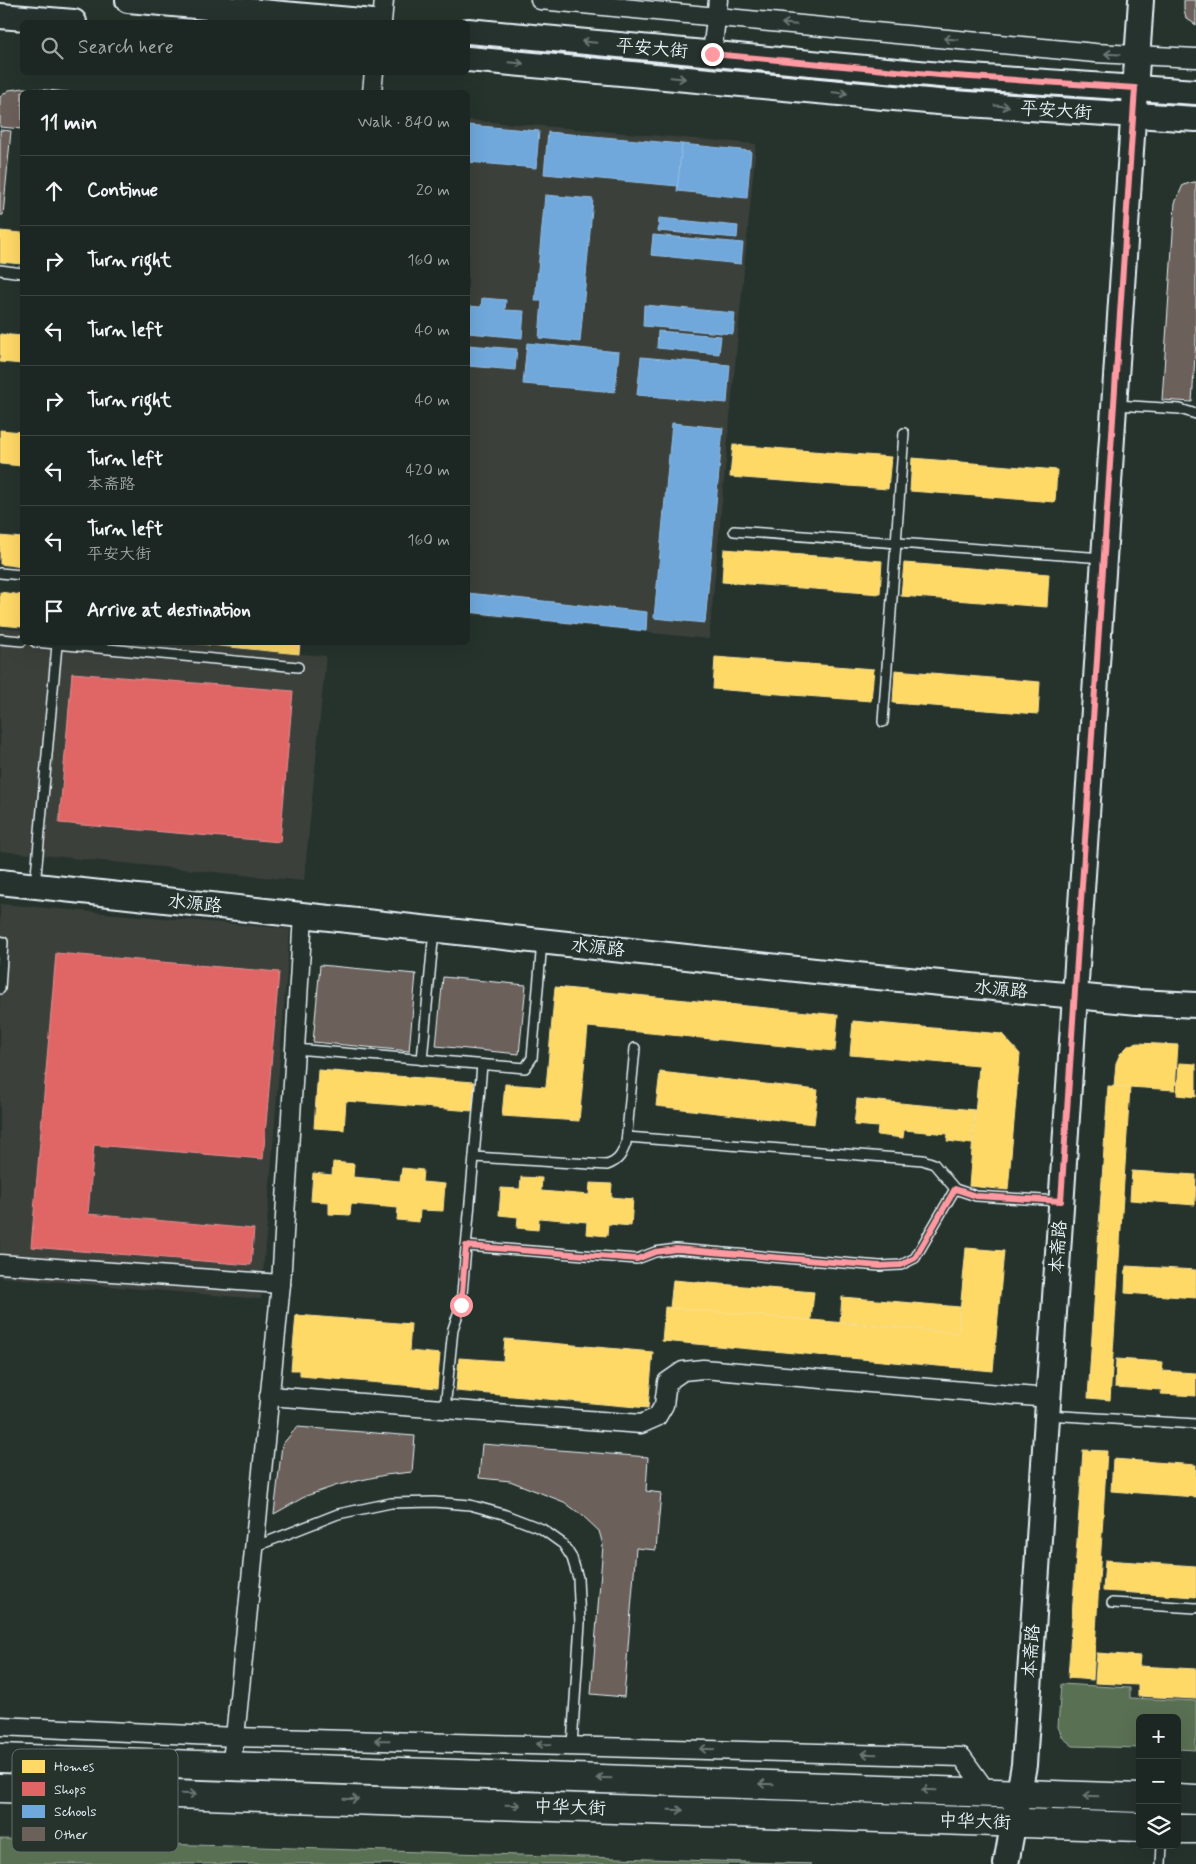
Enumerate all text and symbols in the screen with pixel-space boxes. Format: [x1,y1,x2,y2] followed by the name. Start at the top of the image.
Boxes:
[781,19,797,29] one-way arrow
[20,20,470,75] search box
[38,34,66,62] icon: search
[615,34,689,64] street label: 平安大街
[78,35,174,60] text: Search here
[943,35,959,44] one-way arrow
[582,38,598,47] one-way arrow
[701,43,724,66] route end
[1105,50,1121,59] one-way arrow
[508,58,524,68] one-way arrow
[670,73,686,83] one-way arrow
[831,88,847,98] one-way arrow
[1019,97,1093,125] street label: 平安大街
[993,102,1009,111] one-way arrow
[40,109,97,137] text: 11 min
[358,112,450,133] text: Walk · 840 m
[40,177,68,205] icon: ahead
[87,178,158,203] text: Continue
[416,180,450,201] text: 20 m
[40,247,68,275] icon: right
[87,248,171,273] text: Turn right
[407,250,450,271] text: 160 m
[40,317,68,345] icon: left
[87,318,163,343] text: Turn left
[414,320,450,341] text: 40 m
[40,387,68,415] icon: right
[87,388,171,413] text: Turn right
[414,390,450,411] text: 40 m
[87,447,163,472] text: Turn left
[40,457,68,485] icon: left
[406,460,450,481] text: 420 m
[87,474,135,495] text: 本斋路
[87,517,163,542] text: Turn left
[40,527,68,555] icon: left
[407,530,450,551] text: 160 m
[87,544,151,565] text: 平安大街
[40,597,68,625] icon: arrive
[87,598,251,623] text: Arrive at destination
[167,889,223,919] street label: 水源路
[570,933,626,963] street label: 水源路
[973,976,1029,1004] street label: 水源路
[1045,1219,1073,1275] street label: 本斋路
[450,1294,473,1317] route start
[1018,1623,1046,1679] street label: 本斋路
[1136,1714,1181,1849] map controls
[1136,1714,1181,1759] button: +
[374,1735,390,1745] one-way arrow
[536,1740,552,1749] one-way arrow
[699,1744,715,1754] one-way arrow
[12,1749,178,1852] legend
[861,1749,878,1759] one-way arrow
[54,1758,95,1776] text: Homes
[1136,1759,1181,1804] button: −
[596,1774,612,1783] one-way arrow
[759,1779,775,1789] one-way arrow
[54,1781,86,1799] text: Shops
[921,1785,937,1794] one-way arrow
[180,1789,196,1799] one-way arrow
[1083,1791,1100,1801] one-way arrow
[343,1795,359,1804] one-way arrow
[534,1795,606,1821] street label: 中华大街
[505,1800,521,1809] one-way arrow
[54,1803,97,1821] text: Schools
[1136,1804,1181,1849] button: layers
[668,1805,684,1815] one-way arrow
[939,1809,1011,1835] street label: 中华大街
[54,1826,88,1844] text: Other

